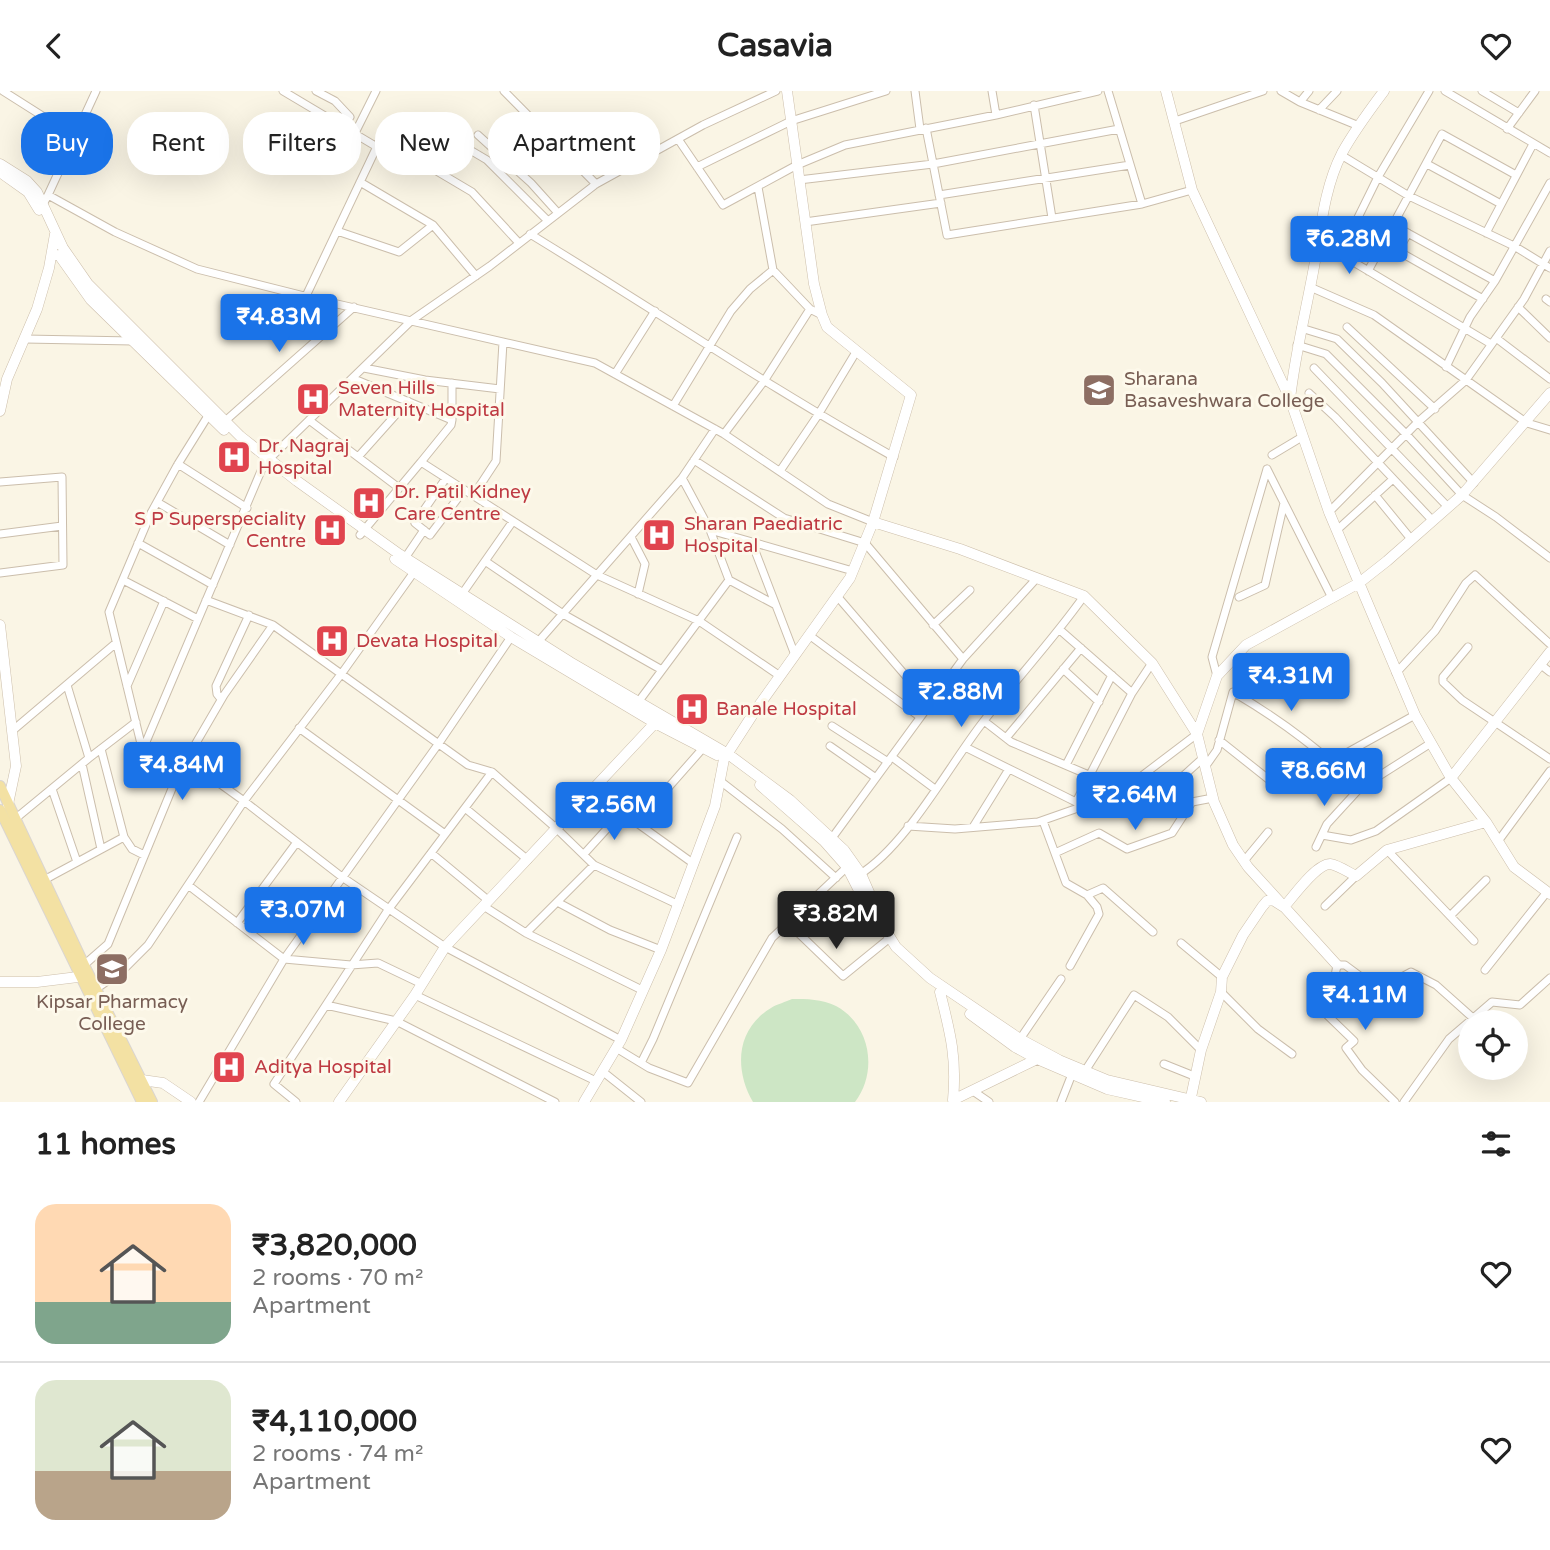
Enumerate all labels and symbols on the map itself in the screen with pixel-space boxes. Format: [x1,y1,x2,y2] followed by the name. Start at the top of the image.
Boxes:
[1292,216,1406,276] pin: ₹6.28M
[222,295,336,354] pin: ₹4.83M
[1124,368,1325,412] place label: Sharana Basaveshwara College
[1080,371,1118,409] school or university icon: Sharana Basaveshwara College
[338,377,505,421] place label: Seven Hills Maternity Hospital
[294,380,332,418] hospital icon: Seven Hills Maternity Hospital
[258,435,349,479] place label: Dr. Nagraj Hospital
[215,438,253,476] hospital icon: Dr. Nagraj Hospital
[394,481,531,525] place label: Dr. Patil Kidney Care Centre
[350,484,388,522] hospital icon: Dr. Patil Kidney Care Centre
[134,508,306,552] place label: S P Superspeciality Centre
[311,511,349,549] hospital icon: S P Superspeciality Centre
[684,513,843,557] place label: Sharan Paediatric Hospital
[640,516,678,554] hospital icon: Sharan Paediatric Hospital
[313,622,351,660] hospital icon: Devata Hospital
[356,630,498,652] place label: Devata Hospital
[1234,653,1348,713] pin: ₹4.31M
[904,669,1018,729] pin: ₹2.88M
[673,690,711,728] hospital icon: Banale Hospital
[716,698,857,720] place label: Banale Hospital
[125,743,239,802] pin: ₹4.84M
[1267,749,1381,808] pin: ₹8.66M
[1078,773,1192,832] pin: ₹2.64M
[557,783,671,842] pin: ₹2.56M
[246,887,360,947] pin: ₹3.07M
[779,891,893,951] pin: ₹3.82M
[93,950,131,988] school or university icon: Kipsar Pharmacy College
[1308,972,1422,1032] pin: ₹4.11M
[36,991,188,1035] place label: Kipsar Pharmacy College
[210,1048,248,1086] hospital icon: Aditya Hospital
[254,1056,392,1078] place label: Aditya Hospital

